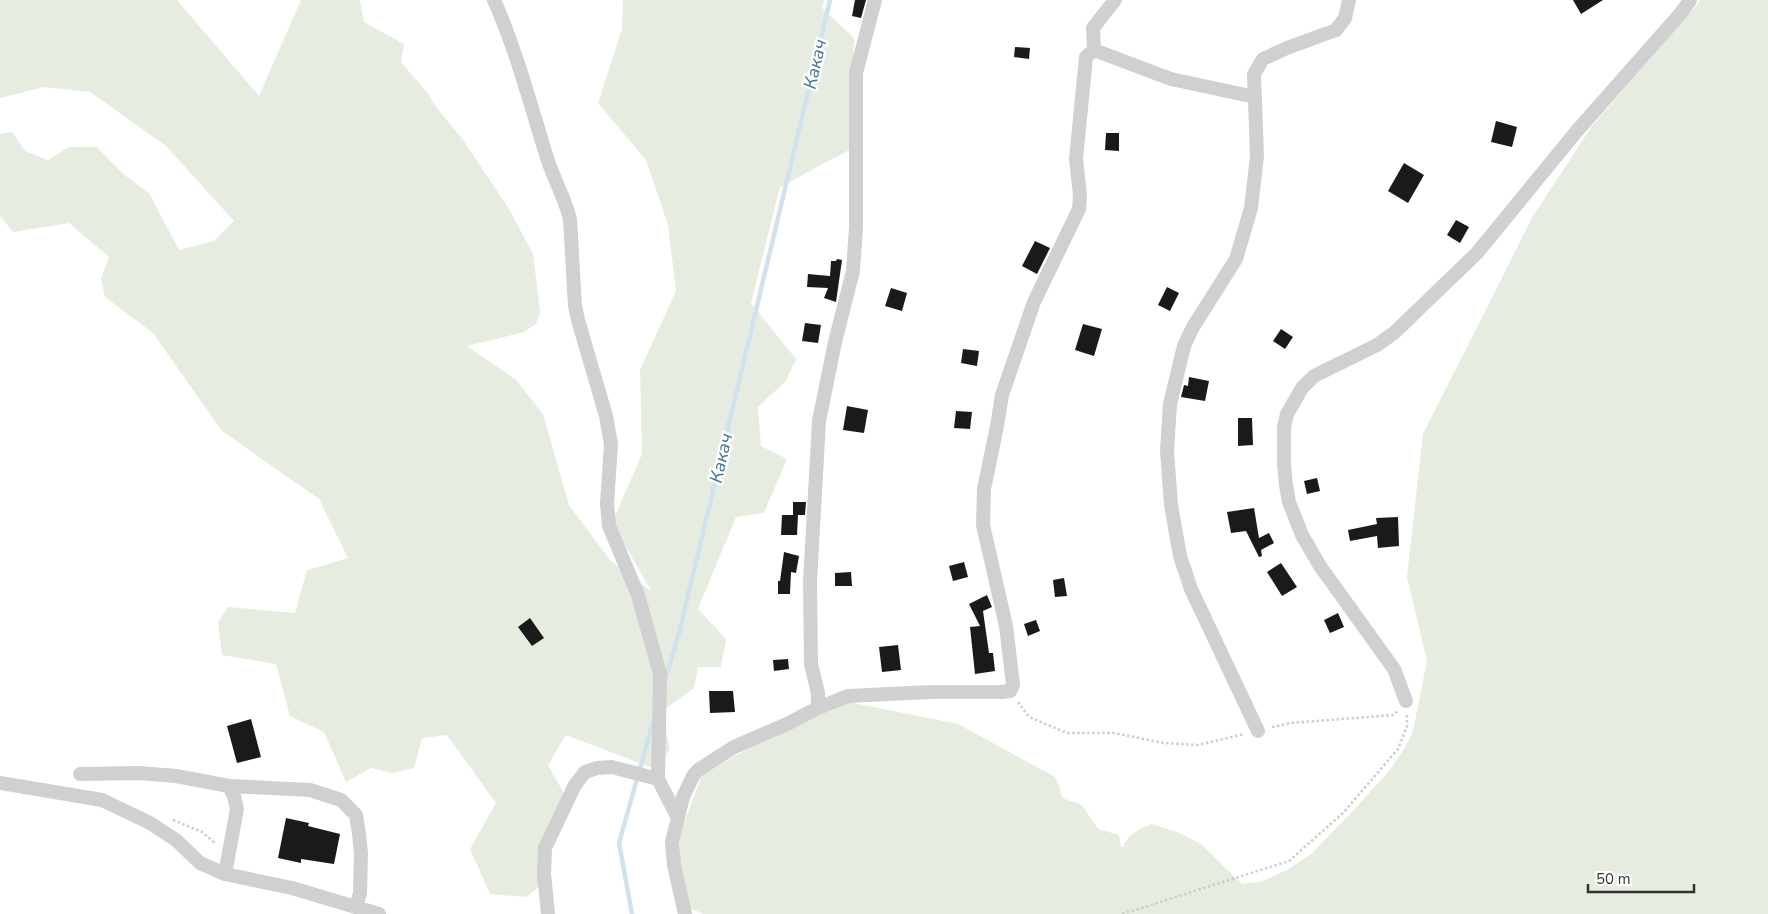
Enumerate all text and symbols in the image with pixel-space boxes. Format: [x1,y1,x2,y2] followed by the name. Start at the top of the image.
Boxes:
[798,37,832,91] water label: Какач
[704,431,738,485] water label: Какач
[1588,862,1694,894] scale bar
[1596,869,1631,889] text: 50 m

